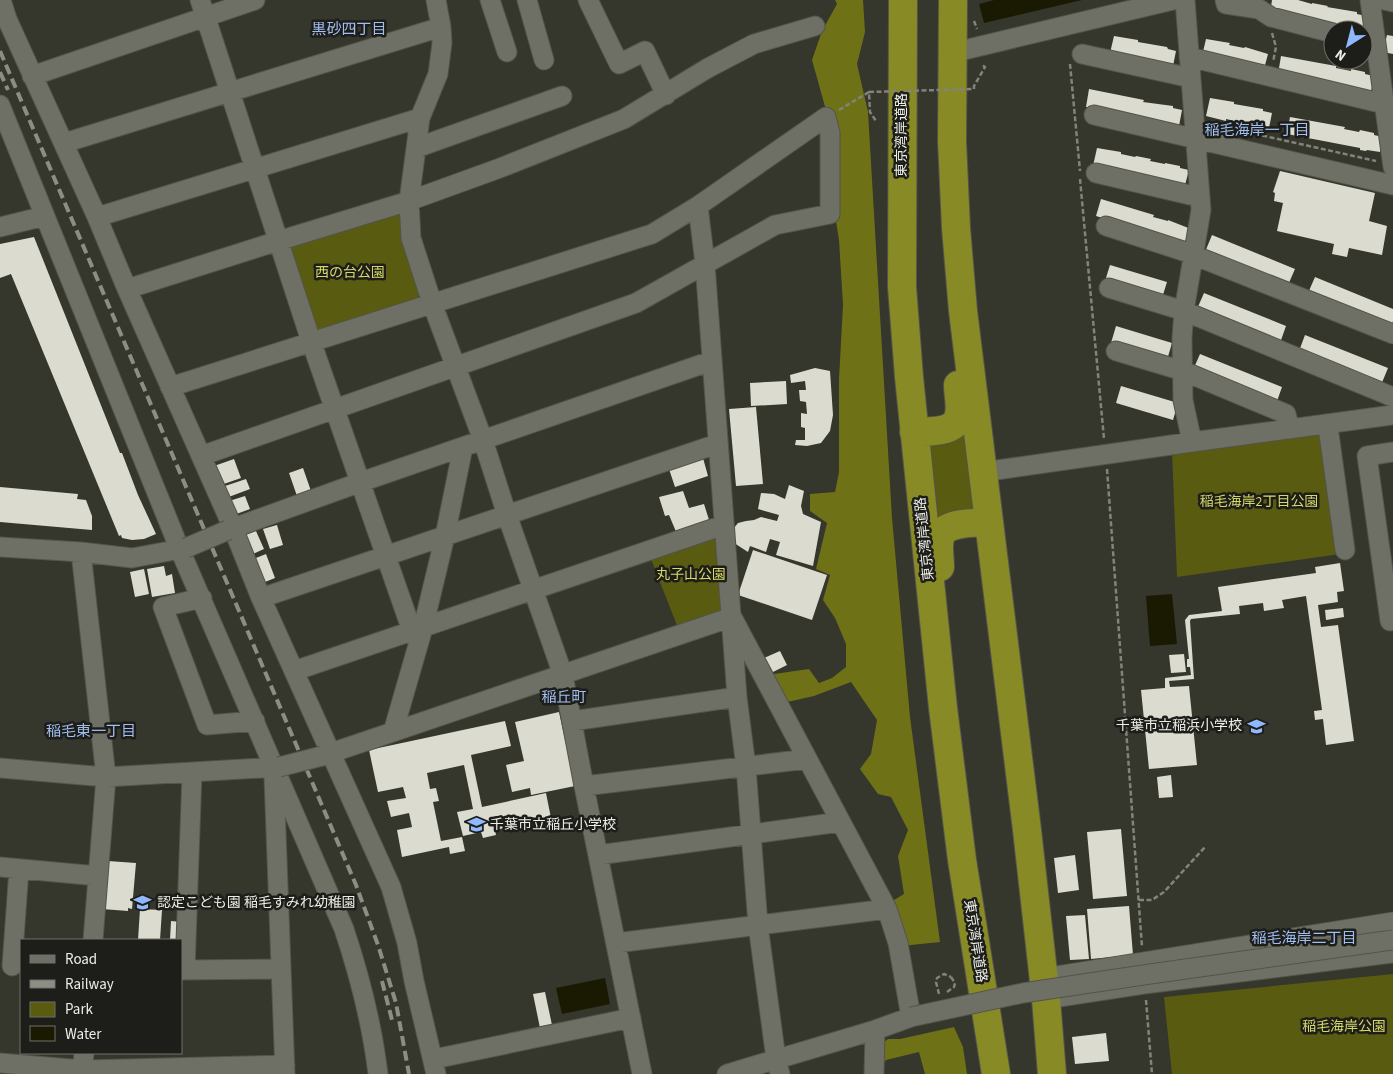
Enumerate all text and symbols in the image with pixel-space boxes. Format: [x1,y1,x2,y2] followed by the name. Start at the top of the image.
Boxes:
[311,19,387,40] district label: 黒砂四丁目
[1323,20,1373,70] north arrow
[1331,44,1351,66] text: N
[892,93,912,177] street label: 東京湾岸道路
[1204,120,1310,141] district label: 稲毛海岸一丁目
[315,263,385,283] park label: 西の台公園
[1200,492,1318,512] park label: 稲毛海岸2丁目公園
[911,496,939,582] street label: 東京湾岸道路
[656,565,726,585] park label: 丸子山公園
[541,687,587,708] district label: 稲丘町
[1116,716,1242,736] place label: 千葉市立稲浜小学校
[1246,716,1266,736] school or university icon: 千葉市立稲浜小学校
[46,721,136,742] district label: 稲毛東一丁目
[466,815,486,835] school or university icon: 千葉市立稲丘小学校
[490,815,616,835] place label: 千葉市立稲丘小学校
[133,893,153,913] school or university icon: 認定こども園 稲毛すみれ幼稚園
[157,893,356,913] place label: 認定こども園 稲毛すみれ幼稚園
[959,898,991,984] street label: 東京湾岸道路
[1251,928,1357,949] district label: 稲毛海岸二丁目
[20,939,182,1054] legend
[65,949,97,970] text: Road
[65,974,114,995] text: Railway
[65,999,94,1020] text: Park
[1302,1017,1386,1037] park label: 稲毛海岸公園
[65,1024,102,1045] text: Water

